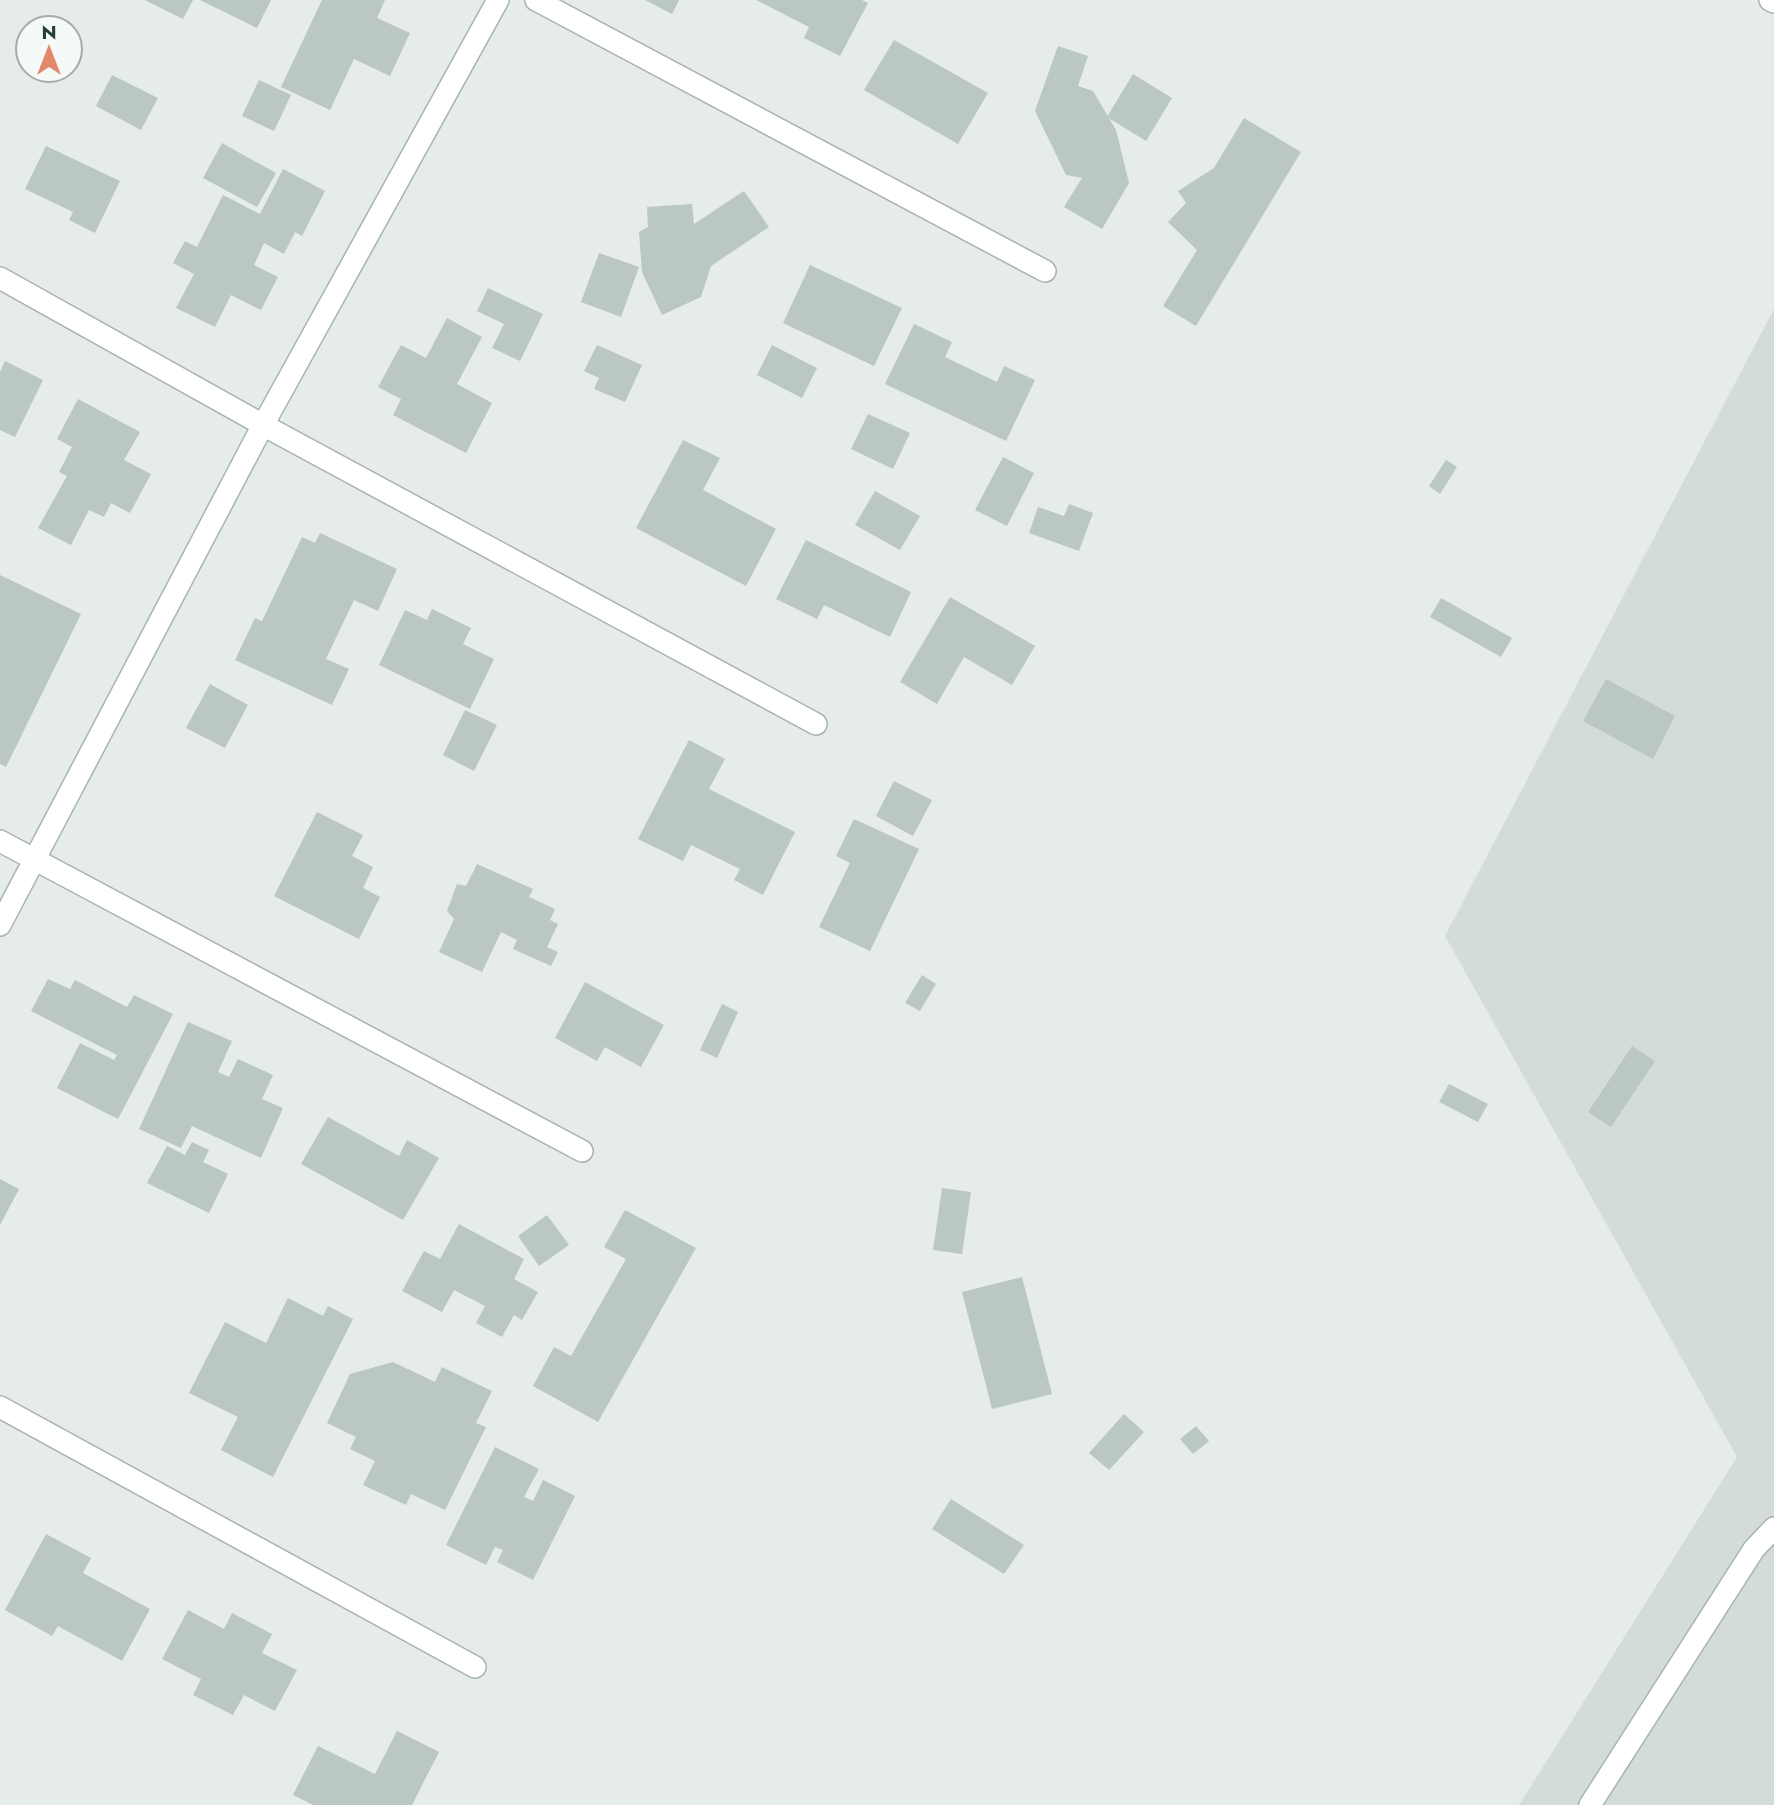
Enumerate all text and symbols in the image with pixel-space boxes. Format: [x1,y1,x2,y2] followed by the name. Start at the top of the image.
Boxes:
[14,14,84,84] north arrow
[41,19,57,46] text: N

